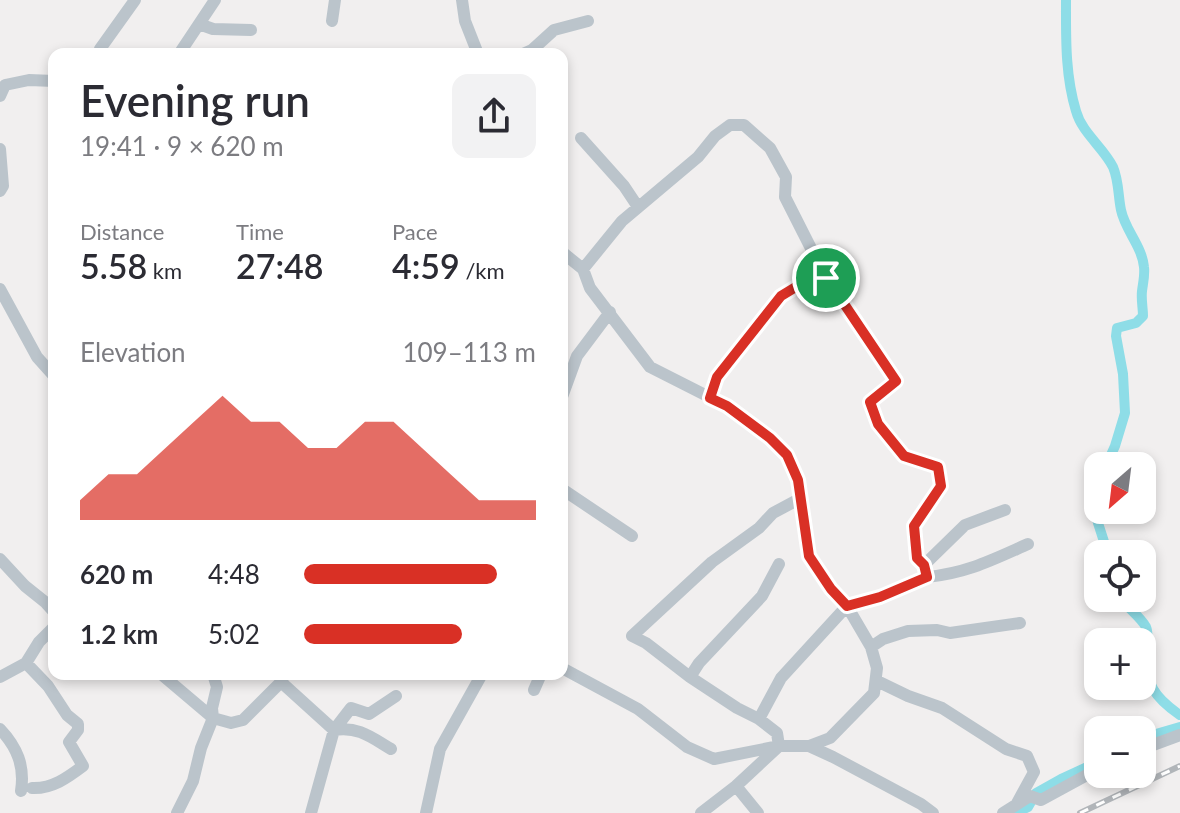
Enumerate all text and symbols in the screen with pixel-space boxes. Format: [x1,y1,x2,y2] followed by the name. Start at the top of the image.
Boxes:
[80,74,310,126] text: Evening run
[452,74,536,158] button: share
[80,130,284,162] text: 19:41 · 9 × 620 m
[80,218,164,245] text: Distance
[236,218,284,245] text: Time
[392,218,438,245] text: Pace
[792,244,860,312] pin
[80,245,147,286] text: 5.58
[236,245,324,286] text: 27:48
[392,245,460,286] text: 4:59
[804,256,848,300] icon: arrive
[147,257,182,284] text: km
[460,257,505,284] text: /km
[80,336,186,368] text: Elevation
[402,336,536,368] text: 109–113 m
[1084,452,1156,524] north arrow
[1084,452,1156,788] map controls
[1084,540,1156,612] button: locate
[80,558,153,590] text: 620 m
[208,558,260,590] text: 4:48
[80,618,158,650] text: 1.2 km
[208,618,260,650] text: 5:02
[1084,628,1156,700] button: +
[1084,716,1156,788] button: −

